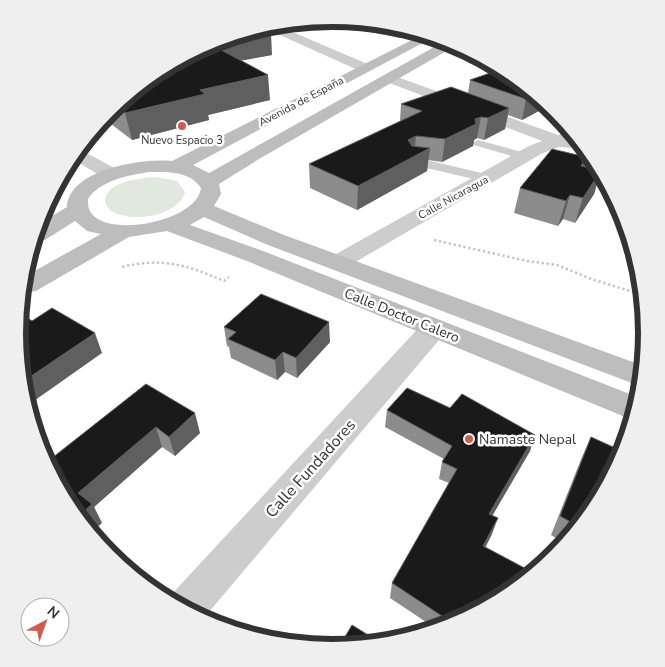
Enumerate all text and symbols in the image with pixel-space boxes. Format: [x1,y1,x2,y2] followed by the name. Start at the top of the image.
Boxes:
[256,73,346,130] street label: Avenida de España
[176,120,188,132] marker: Nuevo Espacio 3
[141,133,223,148] place label: Nuevo Espacio 3
[416,172,491,223] street label: Calle Nicaragua
[341,284,462,347] street label: Calle Doctor Calero
[261,415,361,523] street label: Calle Fundadores
[479,430,577,449] place label: Namaste Nepal
[463,433,475,445] marker: Namaste Nepal
[20,597,70,647] north arrow
[43,602,63,623] text: N

